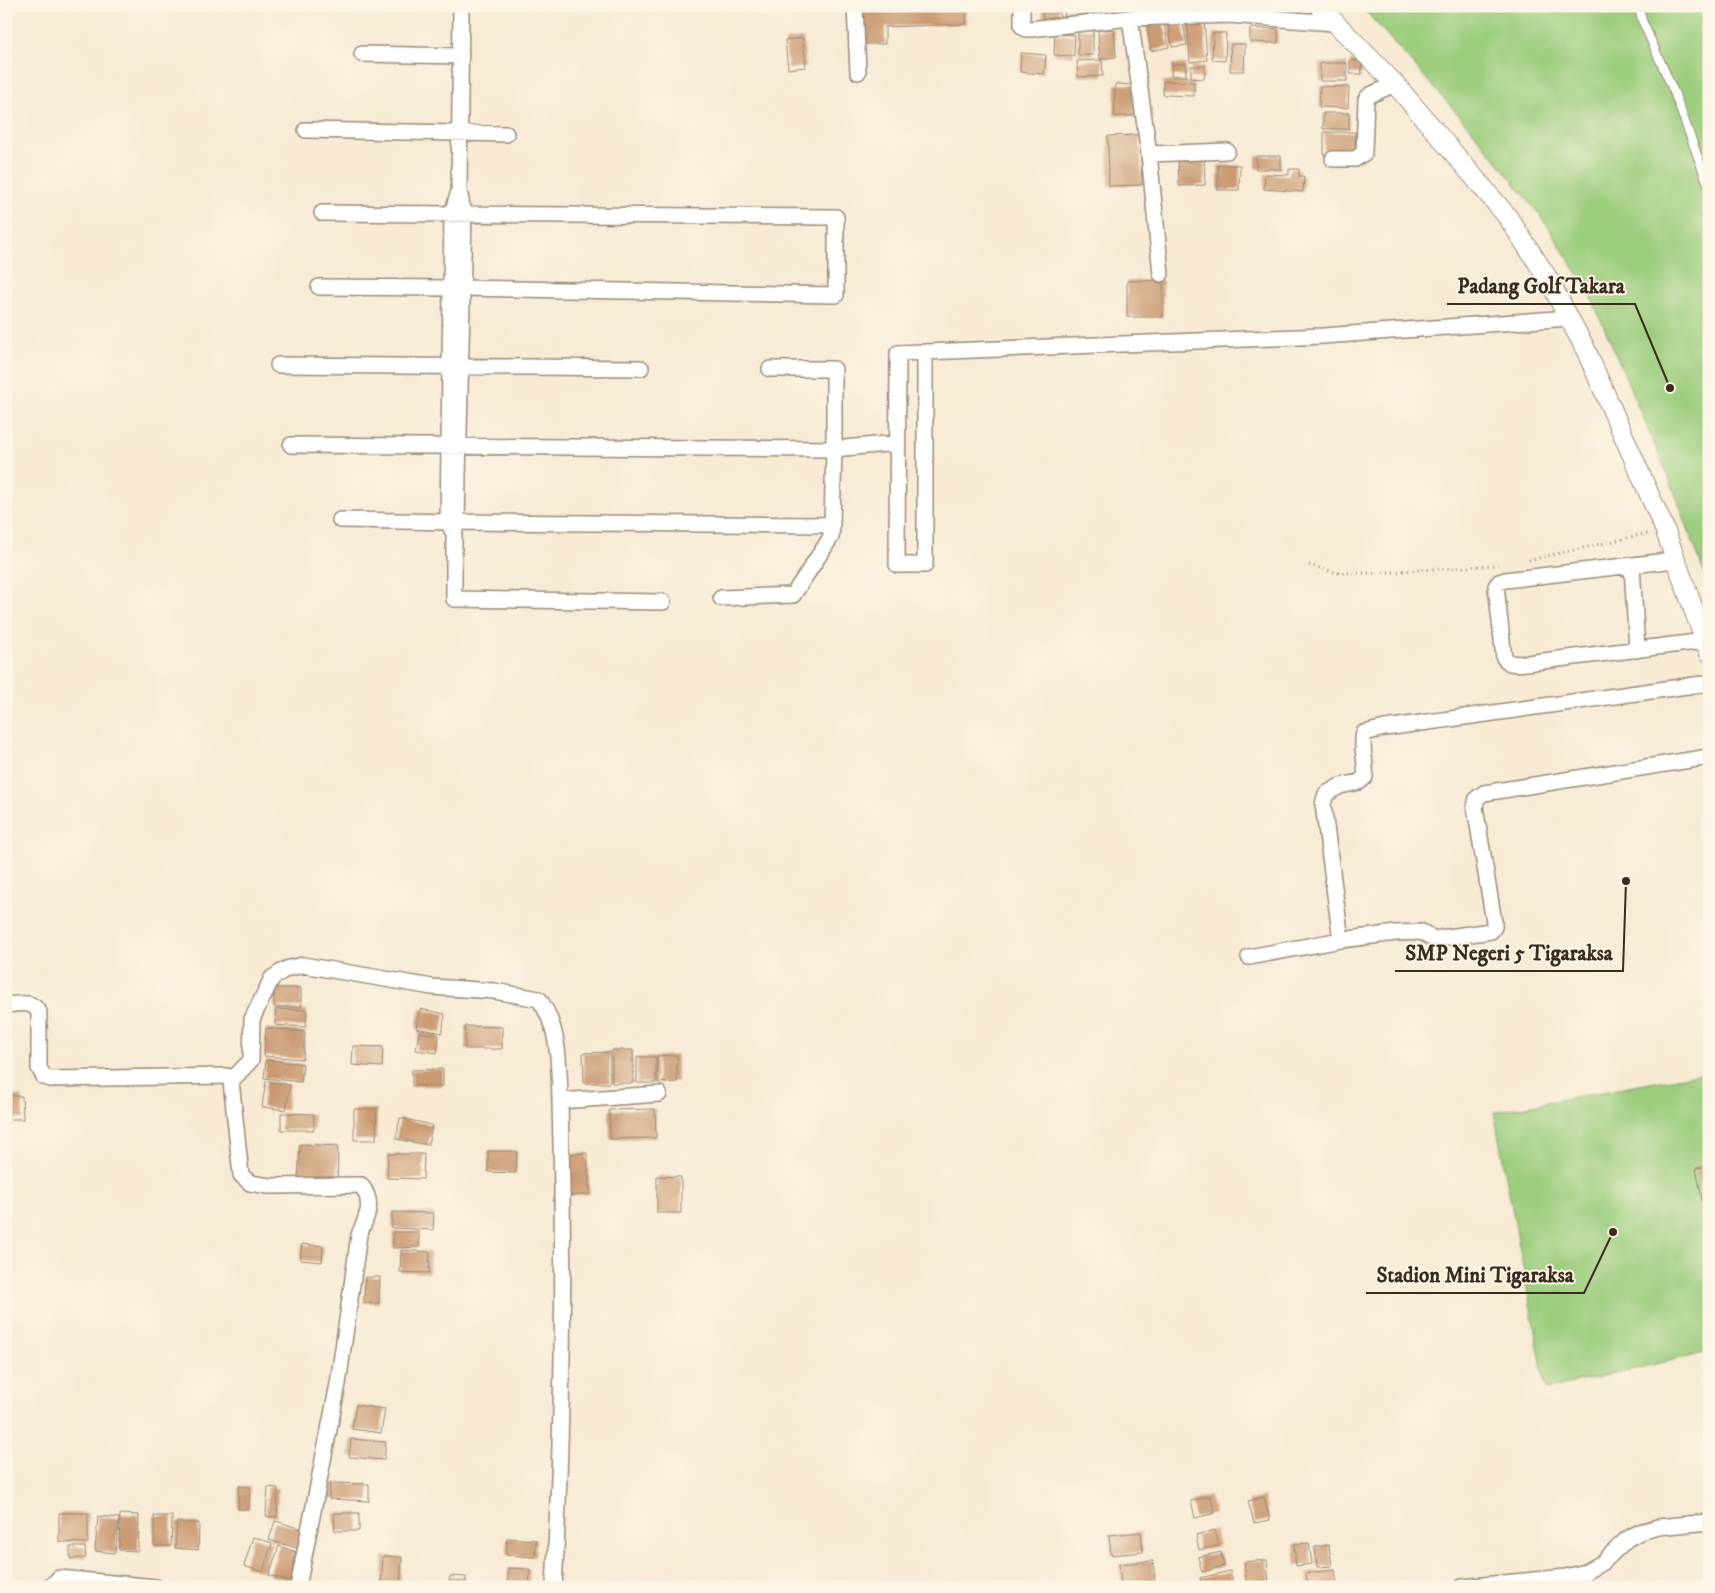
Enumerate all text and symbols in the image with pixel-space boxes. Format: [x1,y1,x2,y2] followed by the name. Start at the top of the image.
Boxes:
[1447,268,1635,304] callout: Padang Golf Takara
[1457,274,1626,300] text: Padang Golf Takara
[1395,935,1623,971] callout: SMP Negeri 5 Tigaraksa
[1405,941,1614,967] text: SMP Negeri 5 Tigaraksa
[1366,1257,1584,1293] callout: Stadion Mini Tigaraksa
[1376,1263,1575,1289] text: Stadion Mini Tigaraksa

